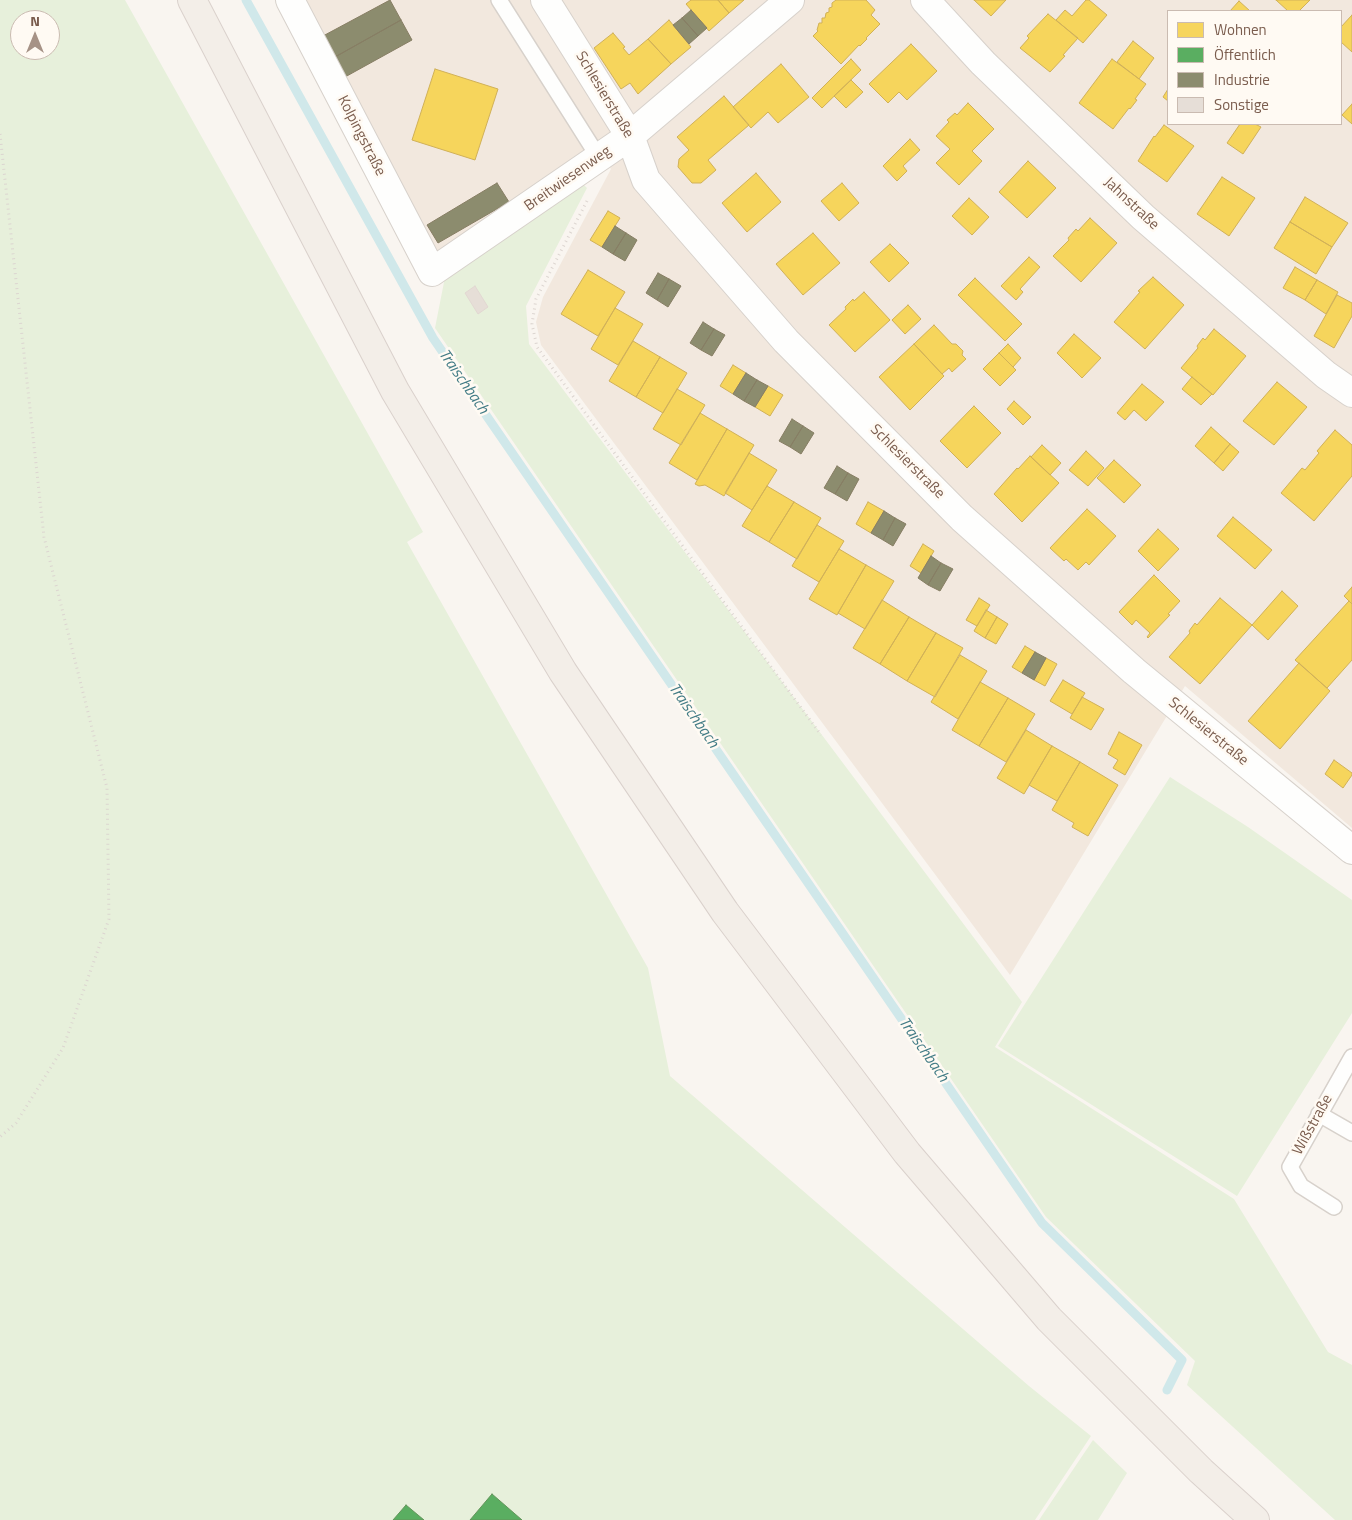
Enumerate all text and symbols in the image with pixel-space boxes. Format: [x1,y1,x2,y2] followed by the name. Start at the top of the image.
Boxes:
[10,10,60,60] north arrow
[30,10,40,31] text: N
[1167,10,1342,125] legend
[1214,18,1267,41] text: Wohnen
[1214,43,1276,66] text: Öffentlich
[571,48,637,142] street label: Schlesierstraße
[1214,68,1270,91] text: Industrie
[333,93,389,179] street label: Kolpingstraße
[1214,93,1269,116] text: Sonstige
[521,142,615,216] street label: Breitwiesenweg
[1100,174,1162,234] street label: Jahnstraße
[434,346,492,418] water label: Traischbach
[866,421,948,503] street label: Schlesierstraße
[664,680,722,752] water label: Traischbach
[1164,694,1252,770] street label: Schlesierstraße
[894,1014,952,1086] water label: Traischbach
[1289,1092,1337,1158] street label: Wißstraße

